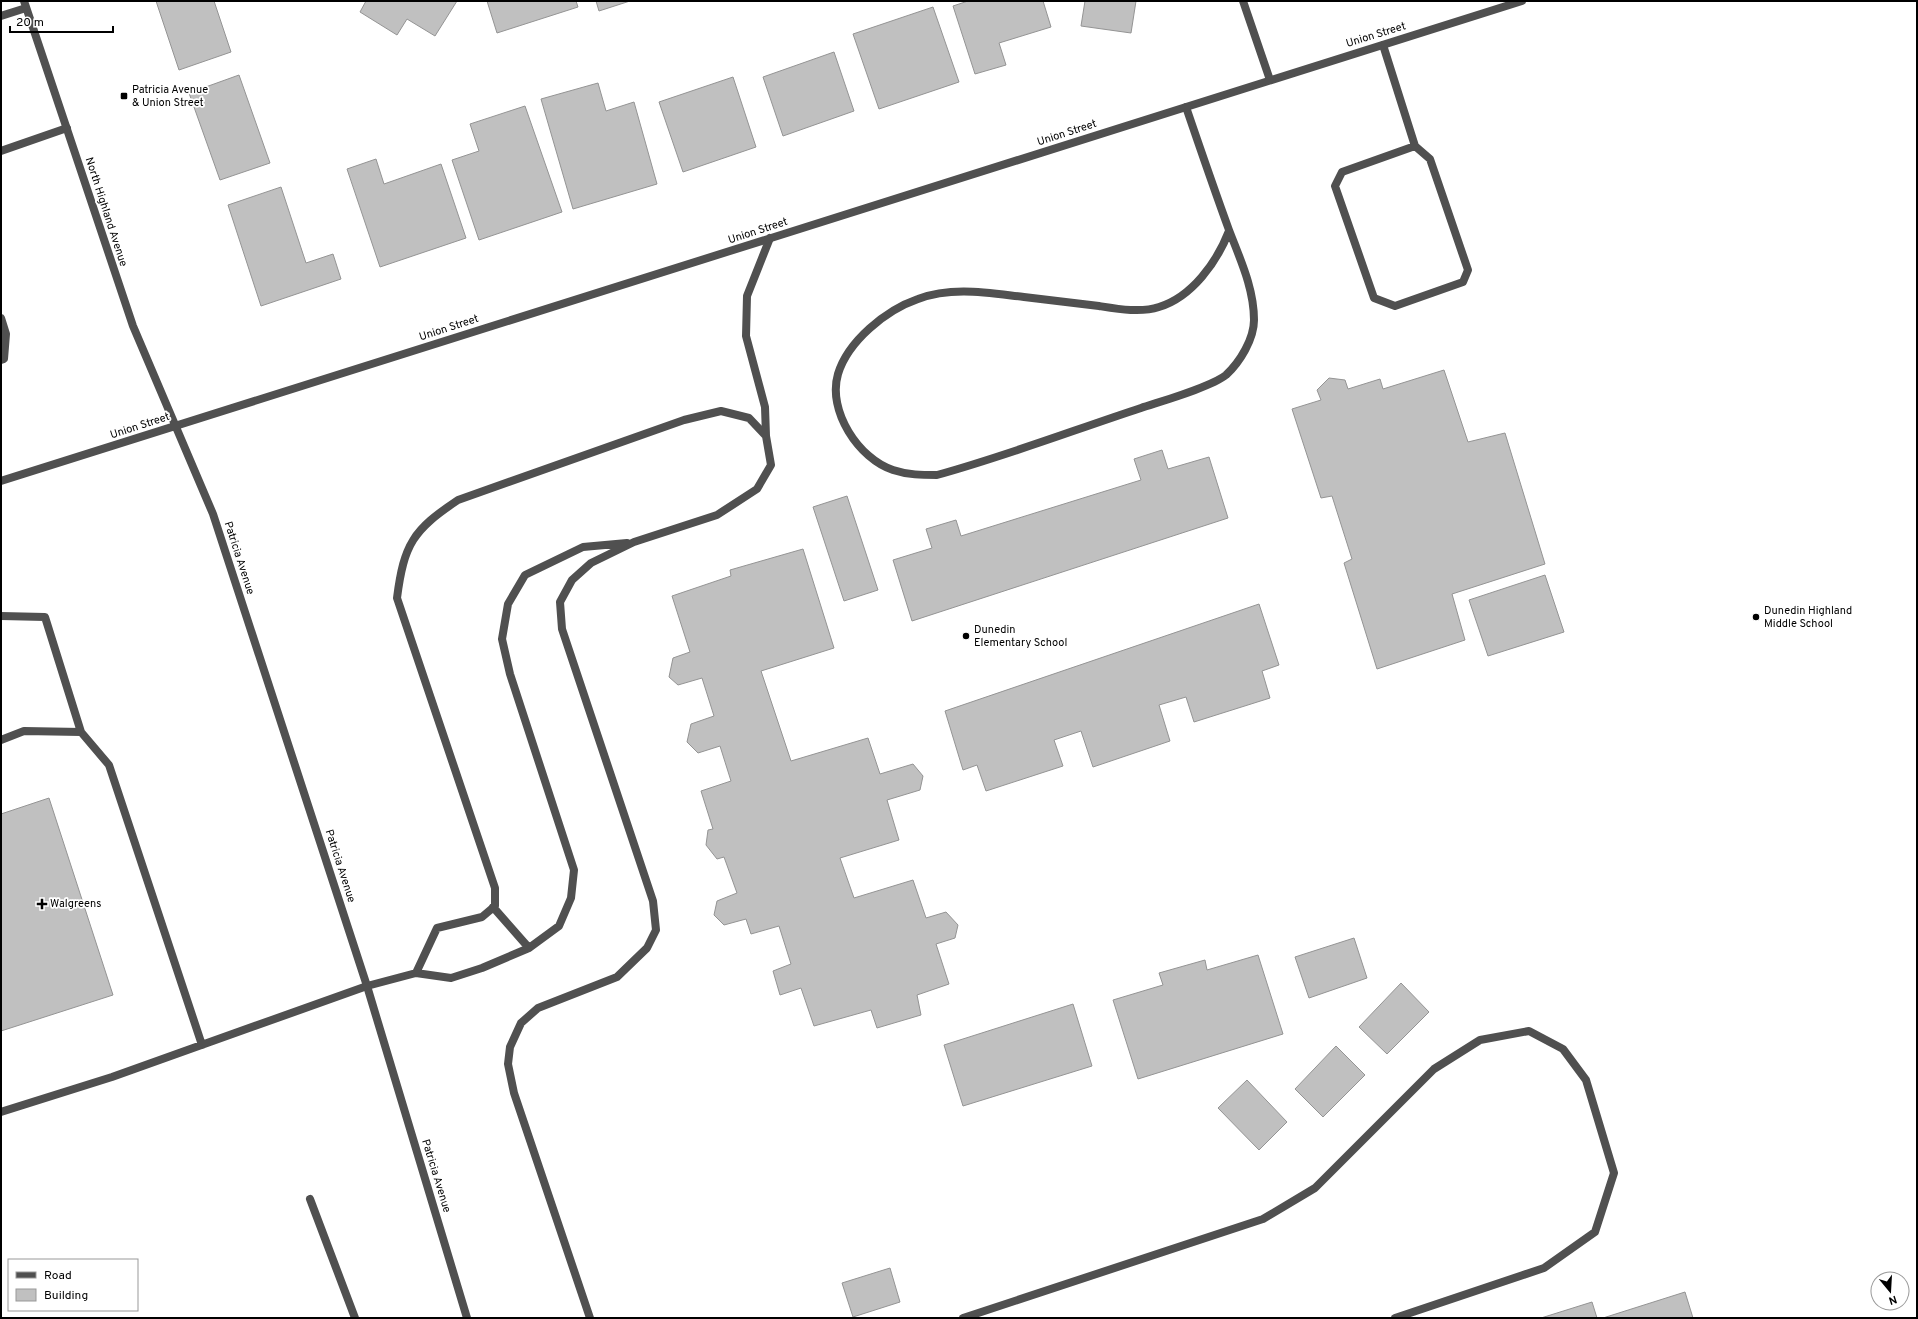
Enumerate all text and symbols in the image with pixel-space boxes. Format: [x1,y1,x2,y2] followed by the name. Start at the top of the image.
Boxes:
[10,8,113,34] scale bar
[16,15,44,31] text: 20 m
[1344,19,1408,51] street label: Union Street
[132,83,208,110] place label: Patricia Avenue & Union Street
[119,91,129,101] marker: Patricia Avenue & Union Street
[1035,117,1099,149] street label: Union Street
[82,156,130,269] street label: North Highland Avenue
[726,215,790,247] street label: Union Street
[417,312,481,344] street label: Union Street
[108,410,172,442] street label: Union Street
[221,520,257,596] street label: Patricia Avenue
[1764,604,1852,631] place label: Dunedin Highland Middle School
[1751,612,1761,622] marker: Dunedin Highland Middle School
[974,623,1067,650] place label: Dunedin Elementary School
[961,631,971,641] marker: Dunedin Elementary School
[322,828,358,904] street label: Patricia Avenue
[50,897,101,911] place label: Walgreens
[37,899,47,909] marker: Walgreens
[418,1138,454,1214] street label: Patricia Avenue
[8,1259,138,1311] legend
[44,1268,72,1284] text: Road
[1870,1271,1910,1311] north arrow
[44,1288,88,1304] text: Building
[1887,1292,1899,1307] text: N

